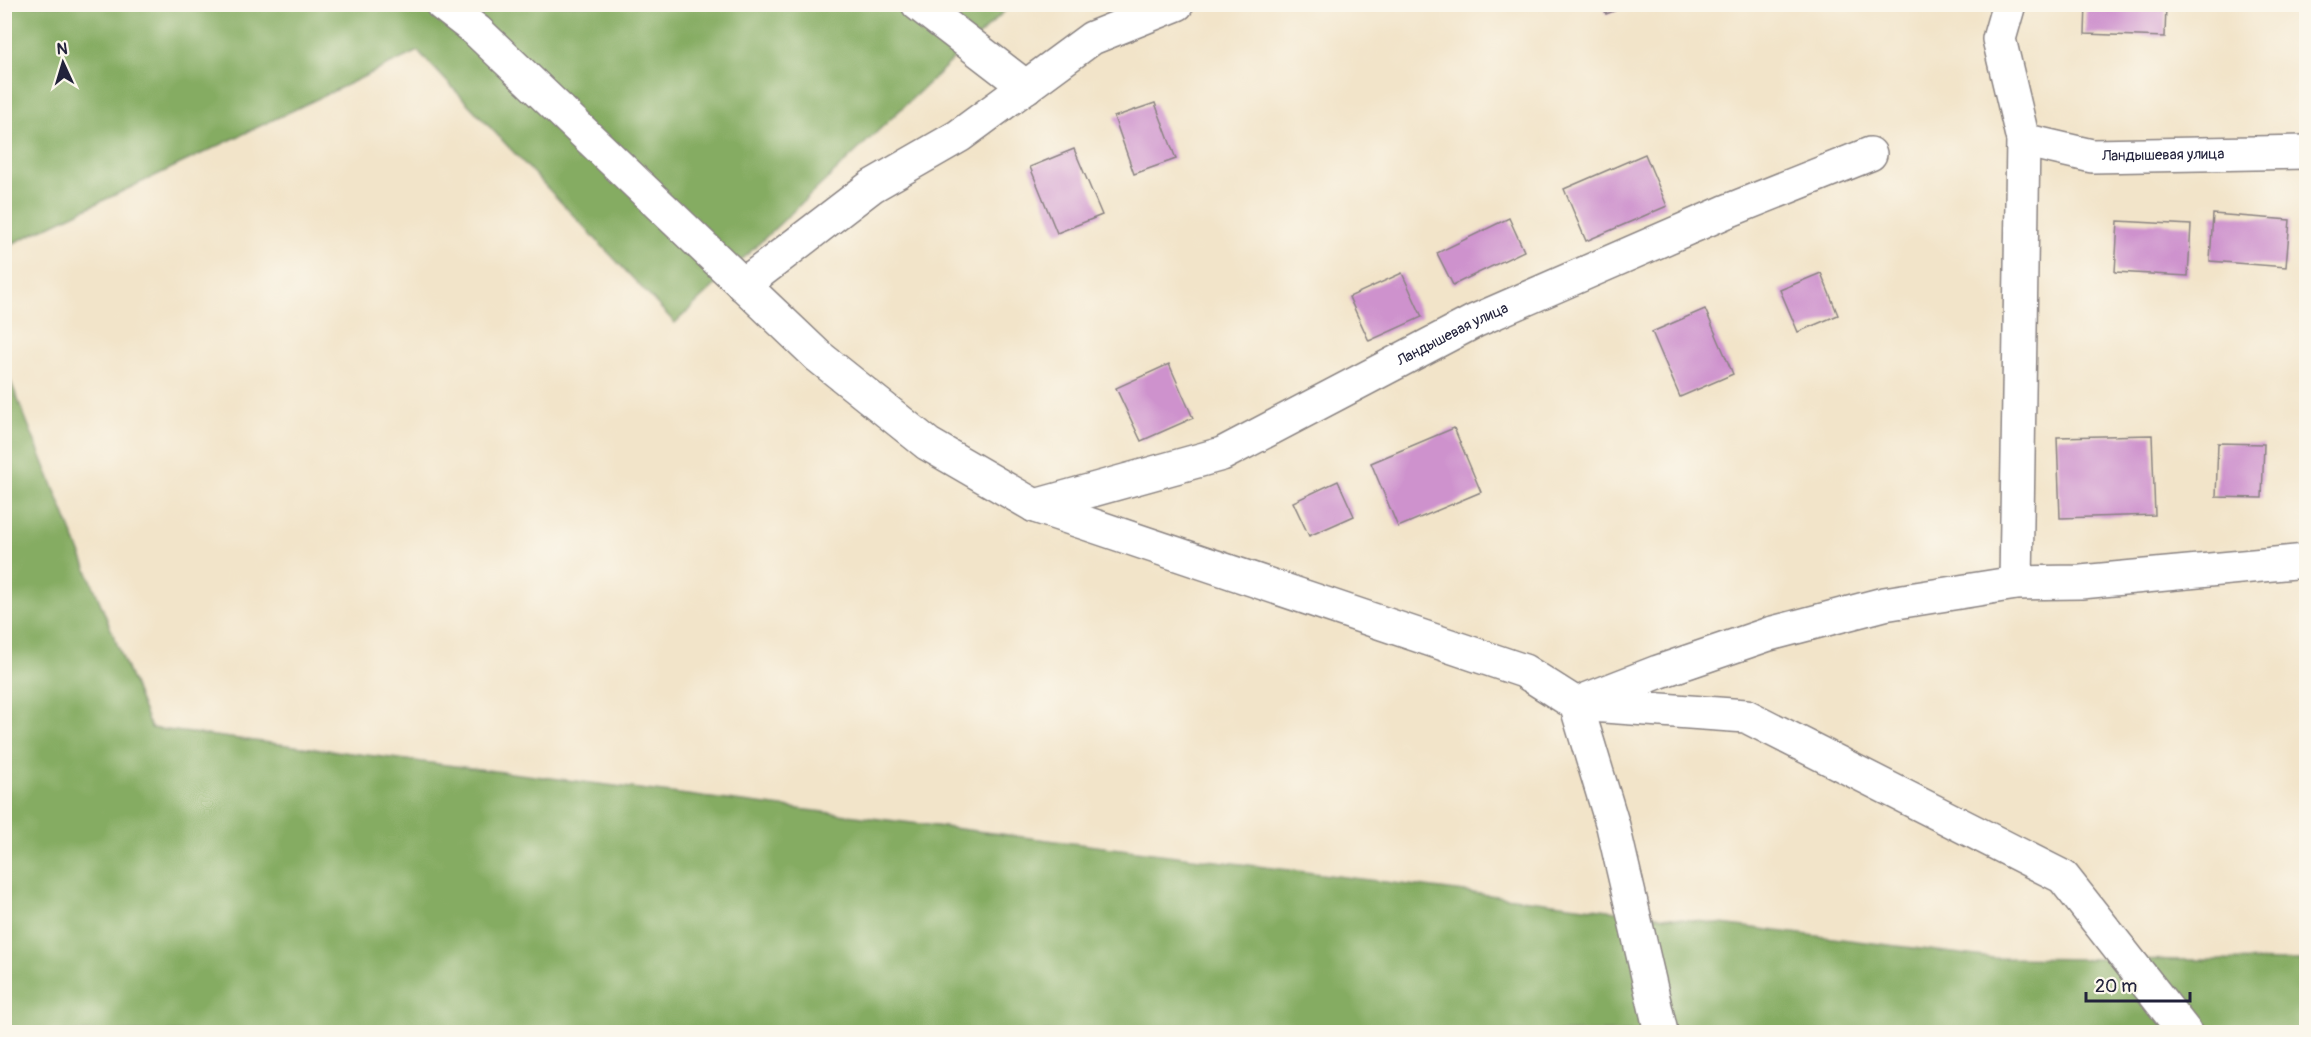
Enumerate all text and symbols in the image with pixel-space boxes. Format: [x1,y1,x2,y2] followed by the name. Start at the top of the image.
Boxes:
[33,33,93,93] north arrow
[56,39,68,59] text: N
[2101,144,2224,165] street label: Ландышевая улица
[1393,298,1511,370] street label: Ландышевая улица
[2086,965,2190,1003] scale bar
[2095,975,2137,998] text: 20 m

